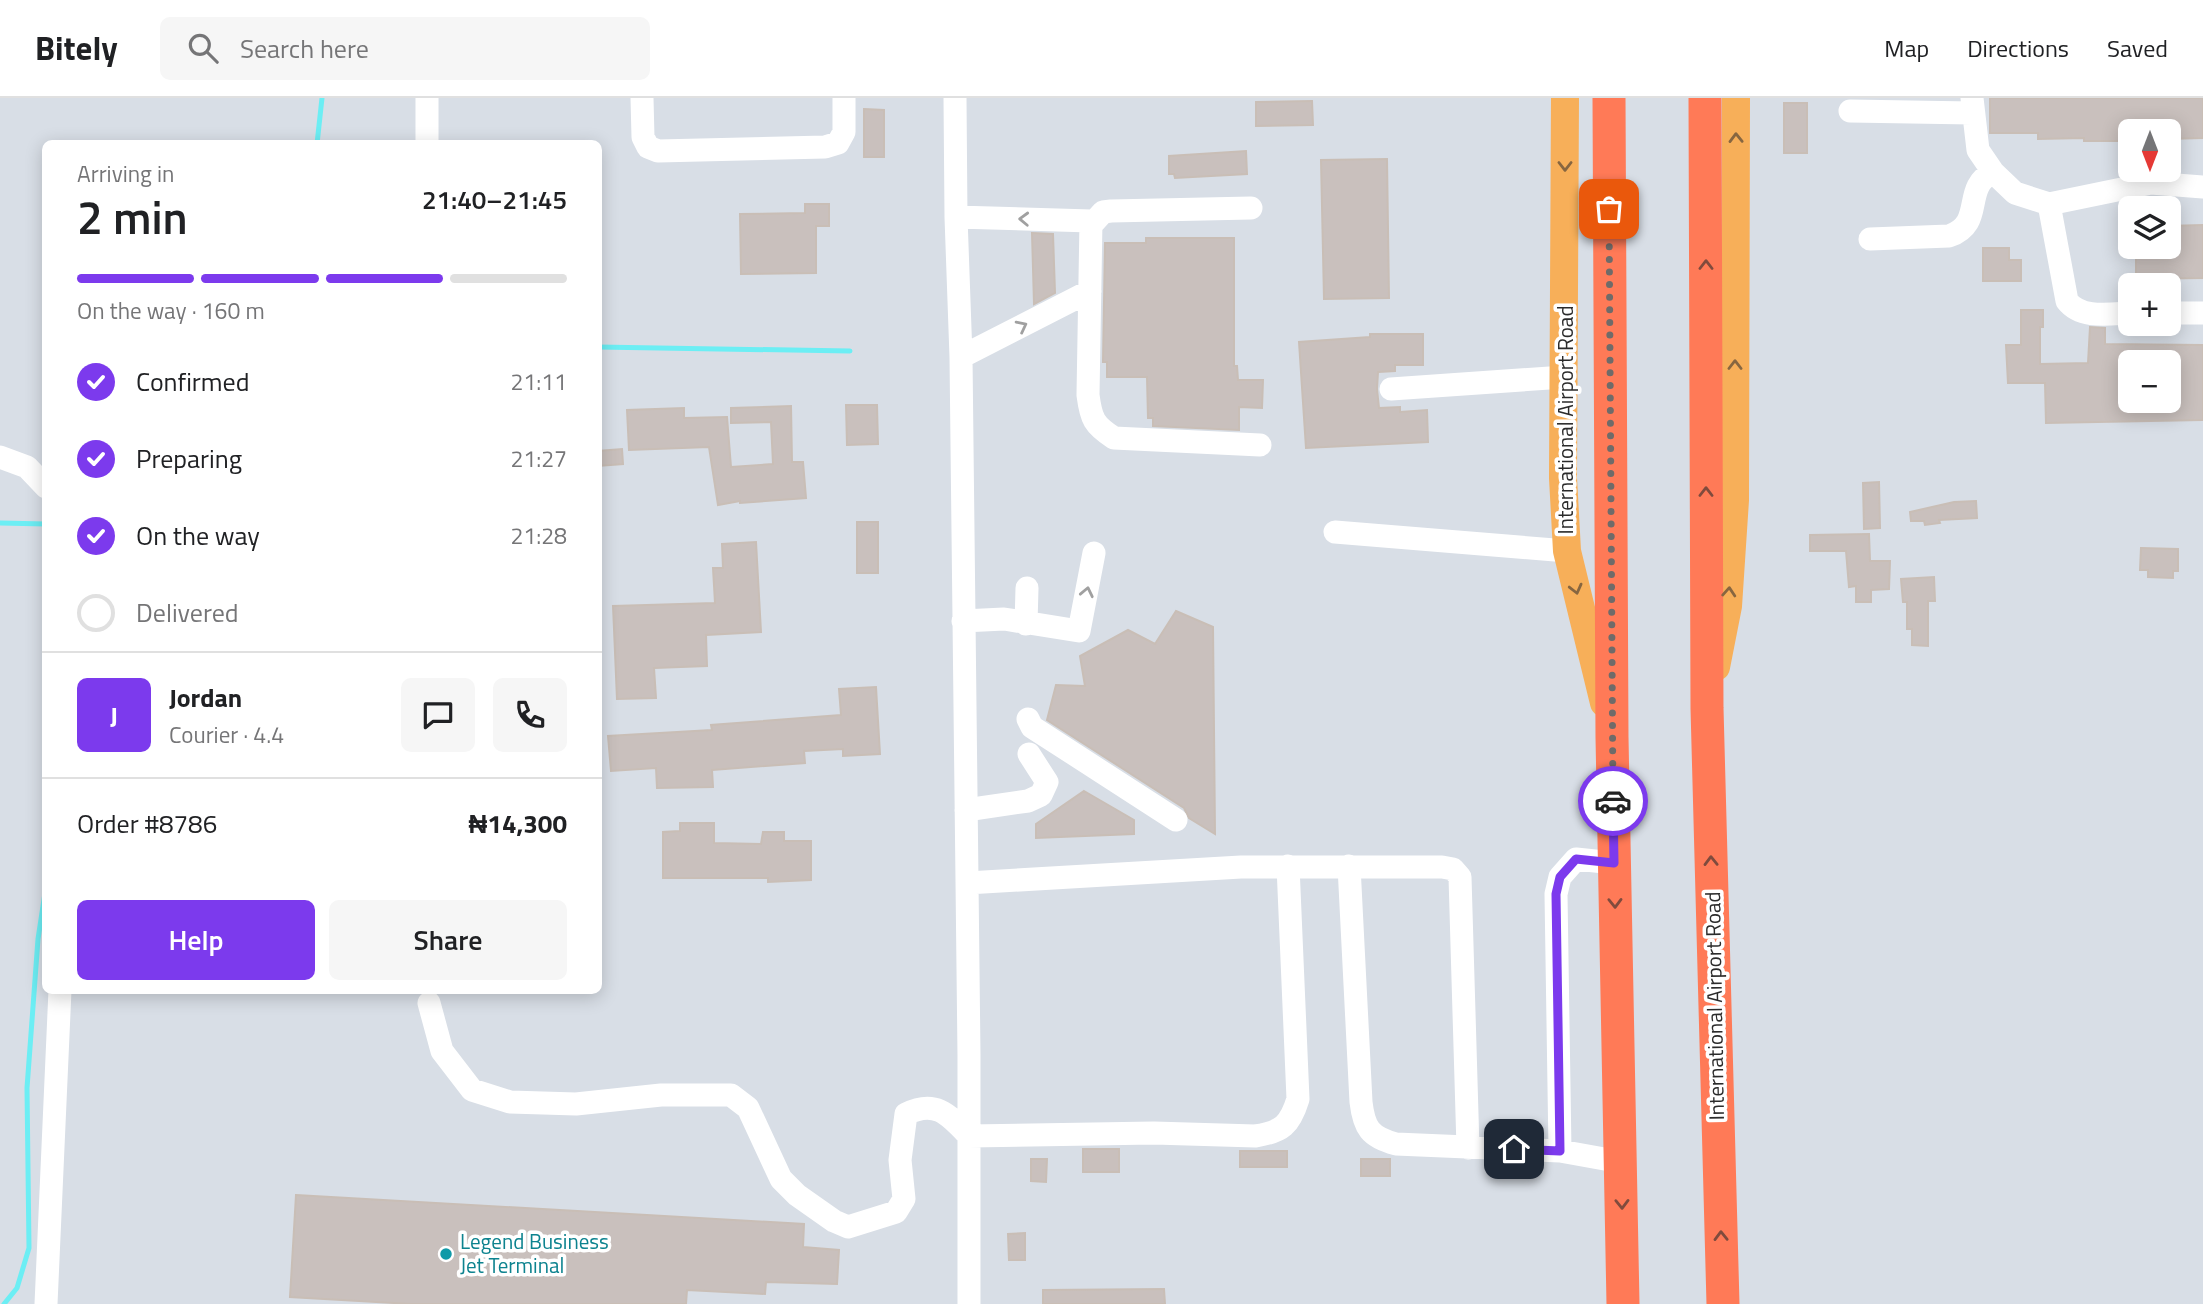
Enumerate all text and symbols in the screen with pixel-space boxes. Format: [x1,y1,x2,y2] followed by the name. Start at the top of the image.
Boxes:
[160,17,650,80] search box
[35,23,118,73] text: Bitely
[184,29,222,67] icon: search
[240,29,369,68] text: Search here
[1884,30,1929,66] text: Map
[1967,30,2069,66] text: Directions
[2107,30,2168,66] text: Saved
[2118,119,2180,182] north arrow
[2118,119,2181,413] map controls
[1729,132,1744,143] one-way arrow
[77,156,174,191] text: Arriving in
[1557,161,1573,172] one-way arrow
[1579,179,1639,239] pin
[422,180,567,219] text: 21:40–21:45
[77,182,188,252] text: 2 min
[1590,190,1628,228] icon: bag
[2118,196,2181,259] button: layers
[1018,212,1029,227] one-way arrow
[1698,259,1714,270] one-way arrow
[2118,273,2181,336] button: +
[77,293,265,328] text: On the way · 160 m
[1549,305,1581,535] street label: International Airport Road
[1015,320,1027,334] one-way arrow
[2118,350,2181,413] button: −
[1727,359,1743,370] one-way arrow
[136,362,250,401] text: Confirmed
[77,363,115,401] icon: check
[510,364,567,399] text: 21:11
[136,439,242,478] text: Preparing
[77,440,115,478] icon: check
[510,441,567,476] text: 21:27
[1699,487,1714,498] one-way arrow
[136,516,260,555] text: On the way
[77,517,115,555] icon: check
[510,518,567,553] text: 21:28
[1568,582,1582,594] one-way arrow
[1079,586,1094,598] one-way arrow
[1721,587,1736,598] one-way arrow
[136,593,239,632] text: Delivered
[169,678,242,717] text: Jordan
[401,678,475,752] button: chat
[493,678,567,752] button: phone
[110,696,118,735] text: J
[169,717,284,752] text: Courier · 4.4
[1578,766,1648,836] courier
[1594,782,1632,820] icon: car
[77,804,217,843] text: Order #8786
[469,804,567,843] text: ₦14,300
[1704,856,1719,867] one-way arrow
[1696,891,1732,1121] street label: International Airport Road
[1607,899,1623,909] one-way arrow
[77,900,315,980] button: Help
[329,900,567,980] button: Share
[1484,1119,1544,1179] pin
[1495,1130,1533,1168] icon: home
[1614,1199,1630,1210] one-way arrow
[460,1225,609,1281] place label: Legend Business Jet Terminal
[1713,1230,1729,1241] one-way arrow
[438,1246,454,1262] marker: Legend Business Jet Terminal

